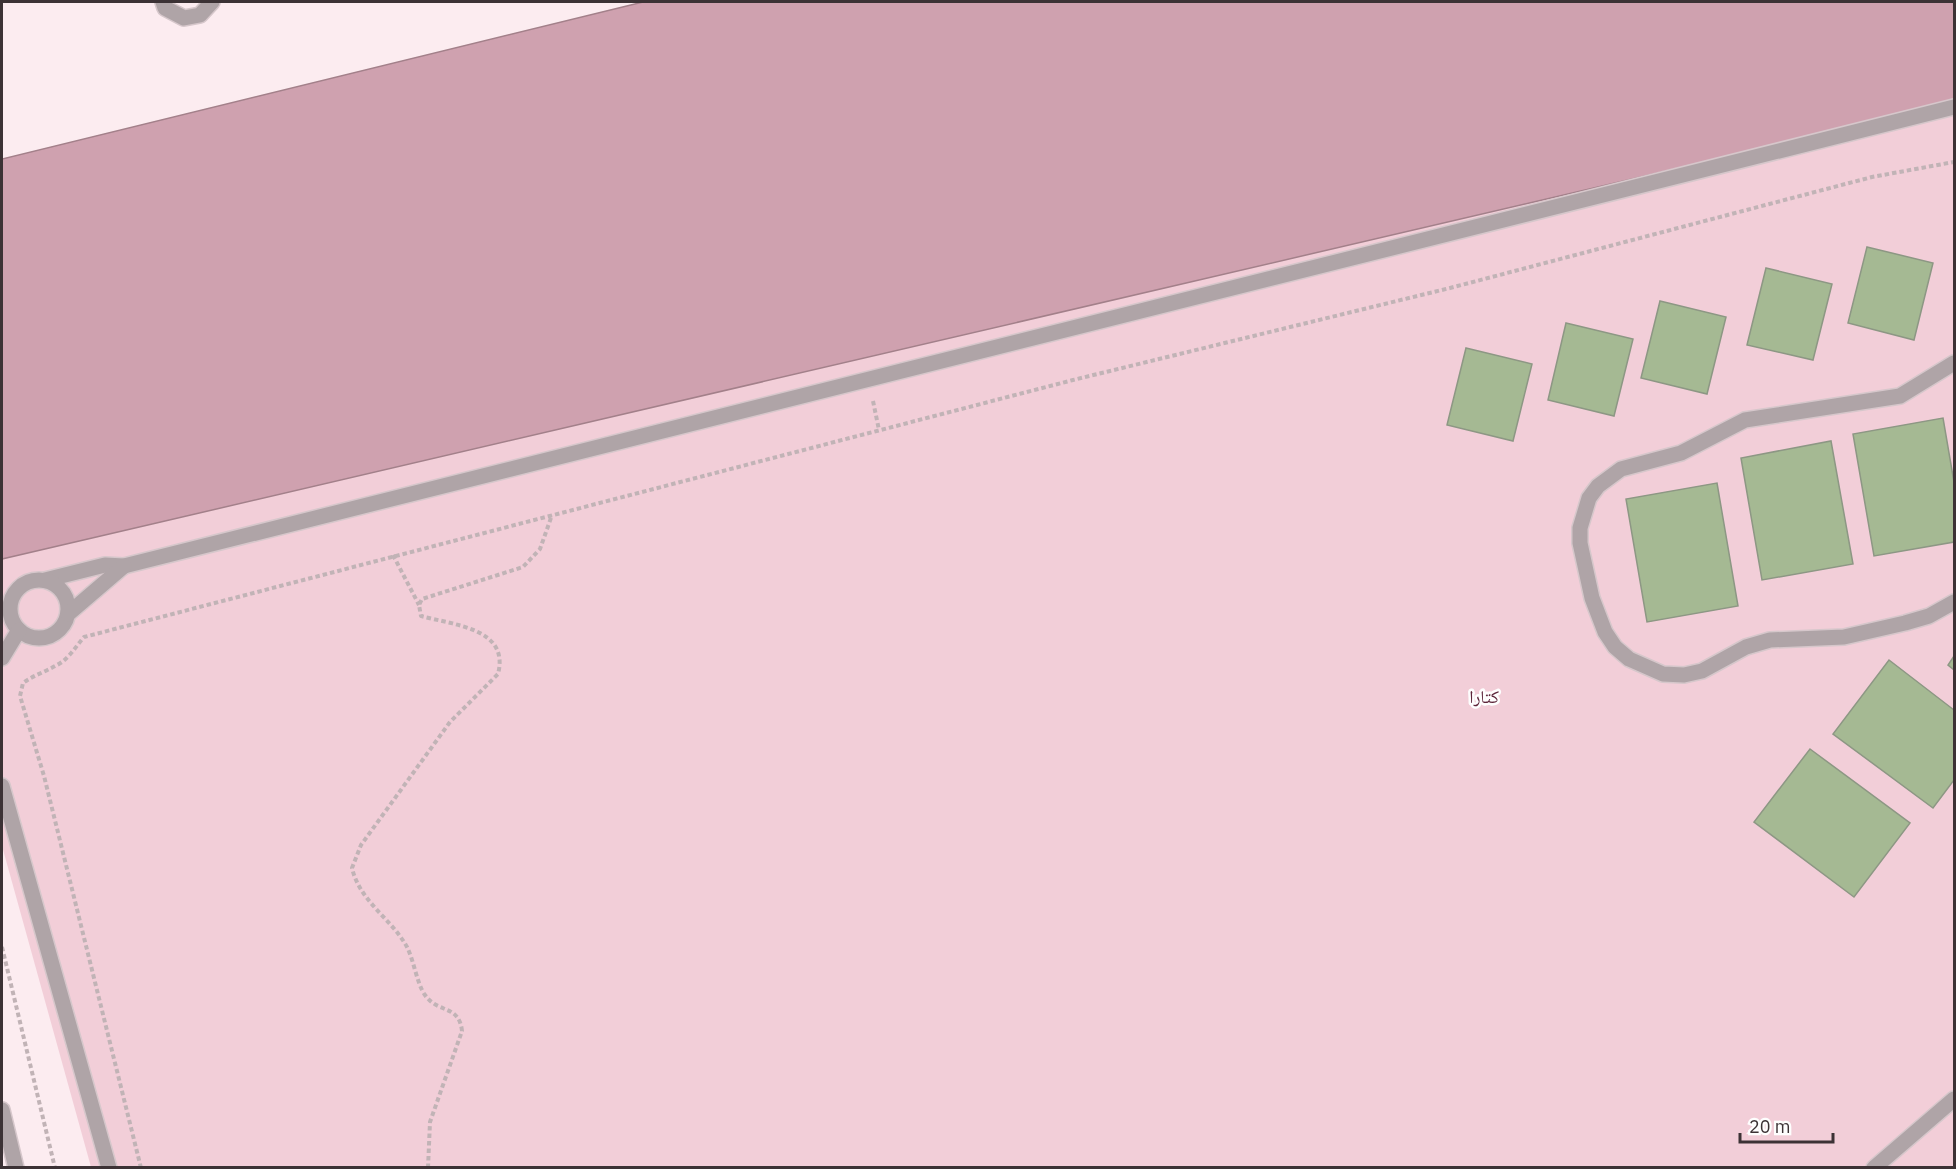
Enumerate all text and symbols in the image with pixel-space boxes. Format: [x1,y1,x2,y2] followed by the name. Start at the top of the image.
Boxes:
[1469,685,1499,708] park label: كتارا
[1740,1106,1833,1144] scale bar
[1749,1115,1791,1138] text: 20 m

